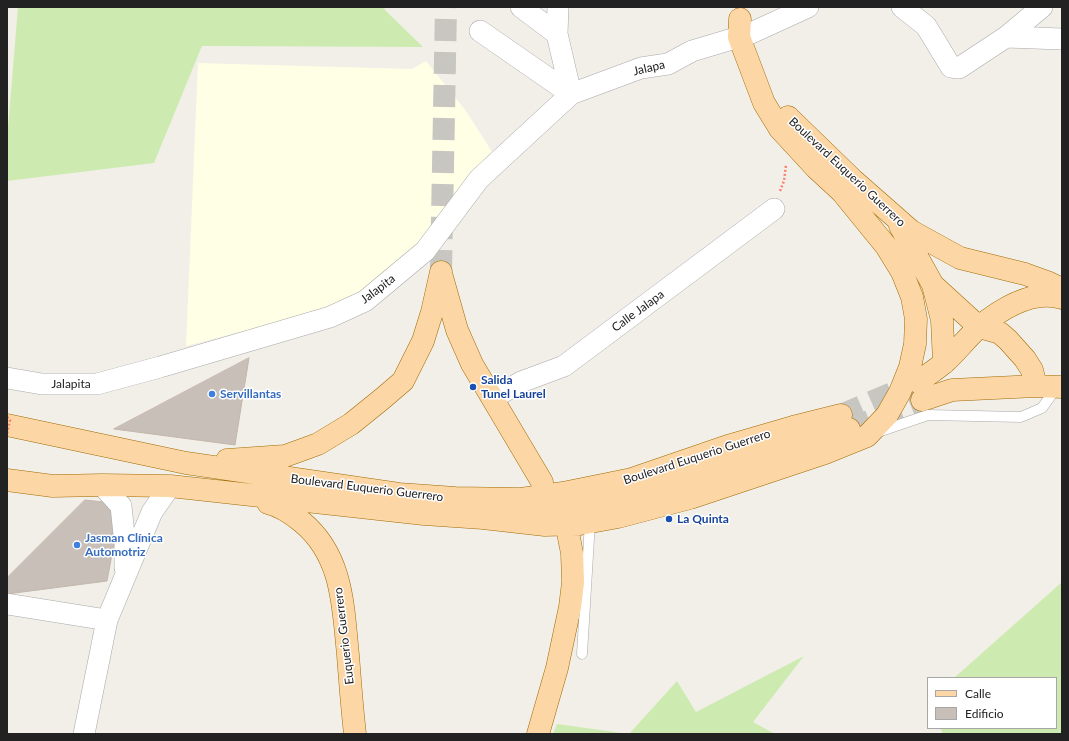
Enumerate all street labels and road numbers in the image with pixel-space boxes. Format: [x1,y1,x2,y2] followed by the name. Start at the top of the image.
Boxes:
[632,57,666,79] street label: Jalapa
[786,114,908,230] street label: Boulevard Euquerio Guerrero
[358,271,398,307] street label: Jalapita
[609,287,667,335] street label: Calle Jalapa
[51,377,91,391] street label: Jalapita
[622,426,772,488] street label: Boulevard Euquerio Guerrero
[290,471,444,505] street label: Boulevard Euquerio Guerrero
[331,587,357,685] street label: Euquerio Guerrero

